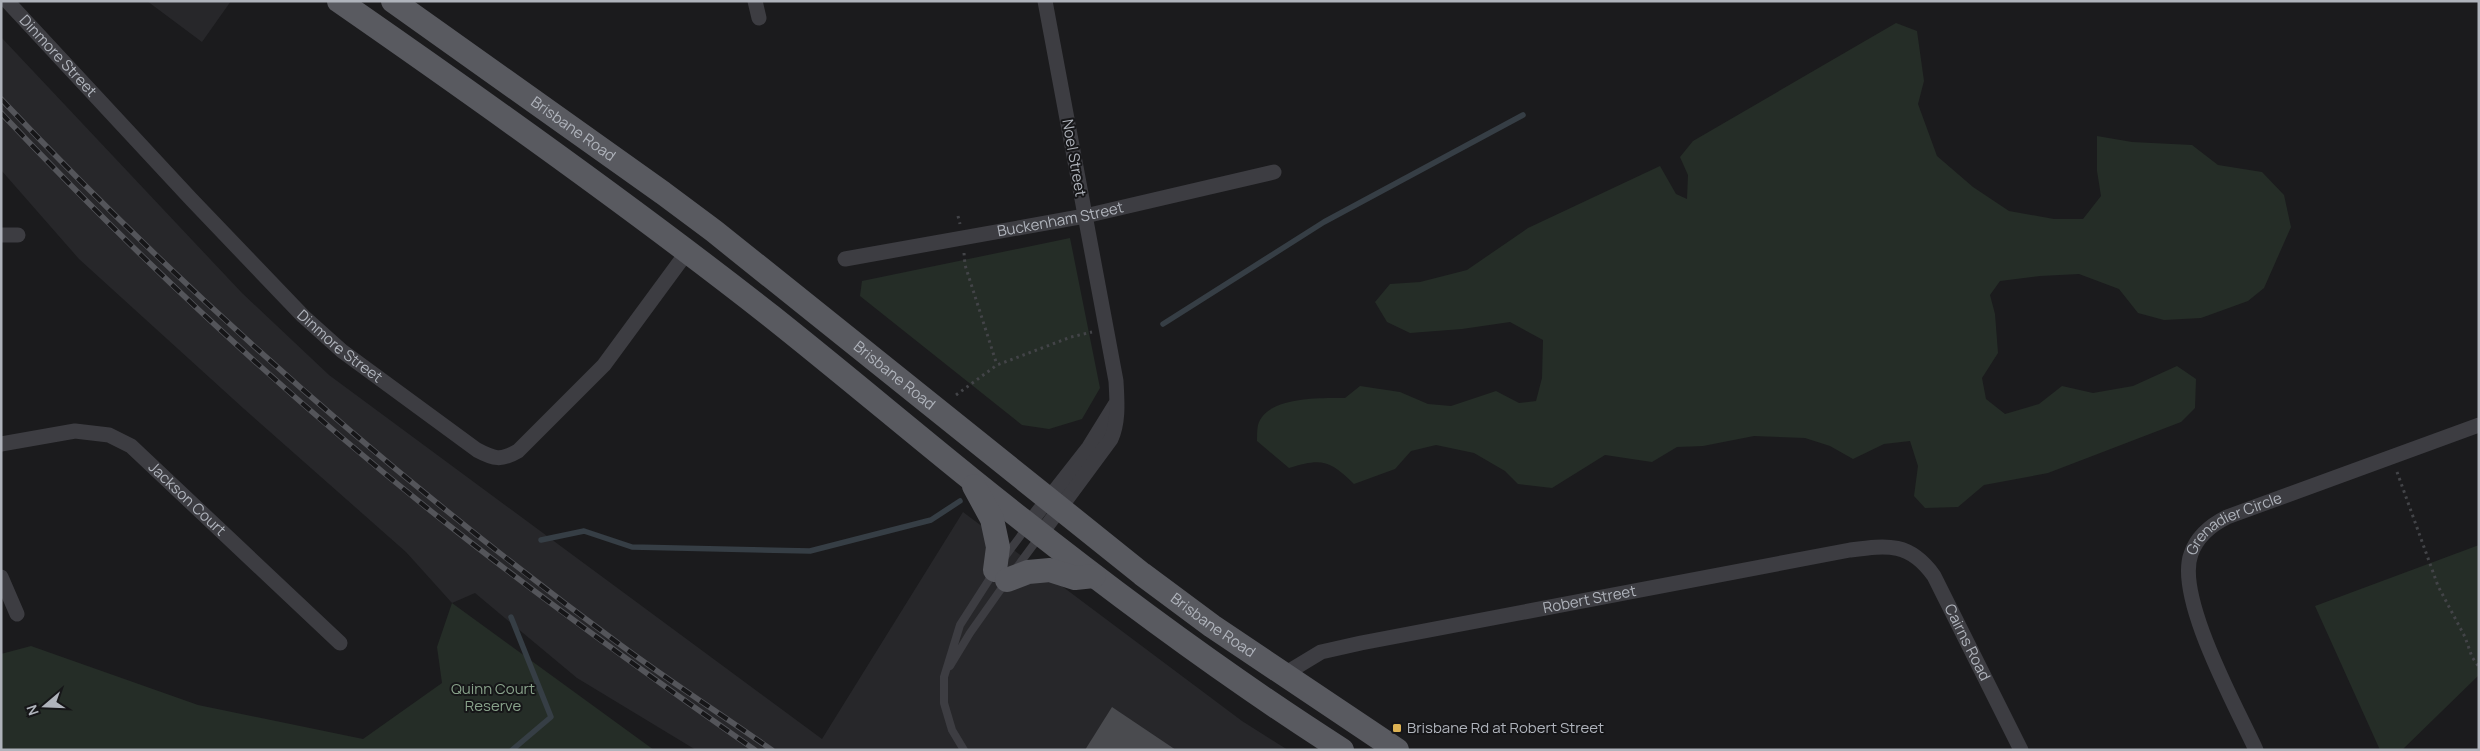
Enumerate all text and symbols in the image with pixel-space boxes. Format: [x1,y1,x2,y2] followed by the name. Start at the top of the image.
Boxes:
[15,10,102,101] street label: Dinmore Street
[527,91,620,166] street label: Brisbane Road
[1057,117,1092,198] street label: Noel Street
[995,196,1126,242] street label: Buckenham Street
[293,305,387,387] street label: Dinmore Street
[849,336,940,414] street label: Brisbane Road
[144,457,231,540] street label: Jackson Court
[2181,487,2285,558] street label: Grenadier Circle
[1541,580,1638,618] street label: Robert Street
[1166,588,1260,662] street label: Brisbane Road
[1940,600,1996,684] street label: Cairns Road
[451,678,535,716] park label: Quinn Court Reserve
[20,681,70,731] north arrow
[22,703,43,718] text: N
[1407,717,1604,738] place label: Brisbane Rd at Robert Street
[1391,722,1403,734] marker: Brisbane Rd at Robert Street

